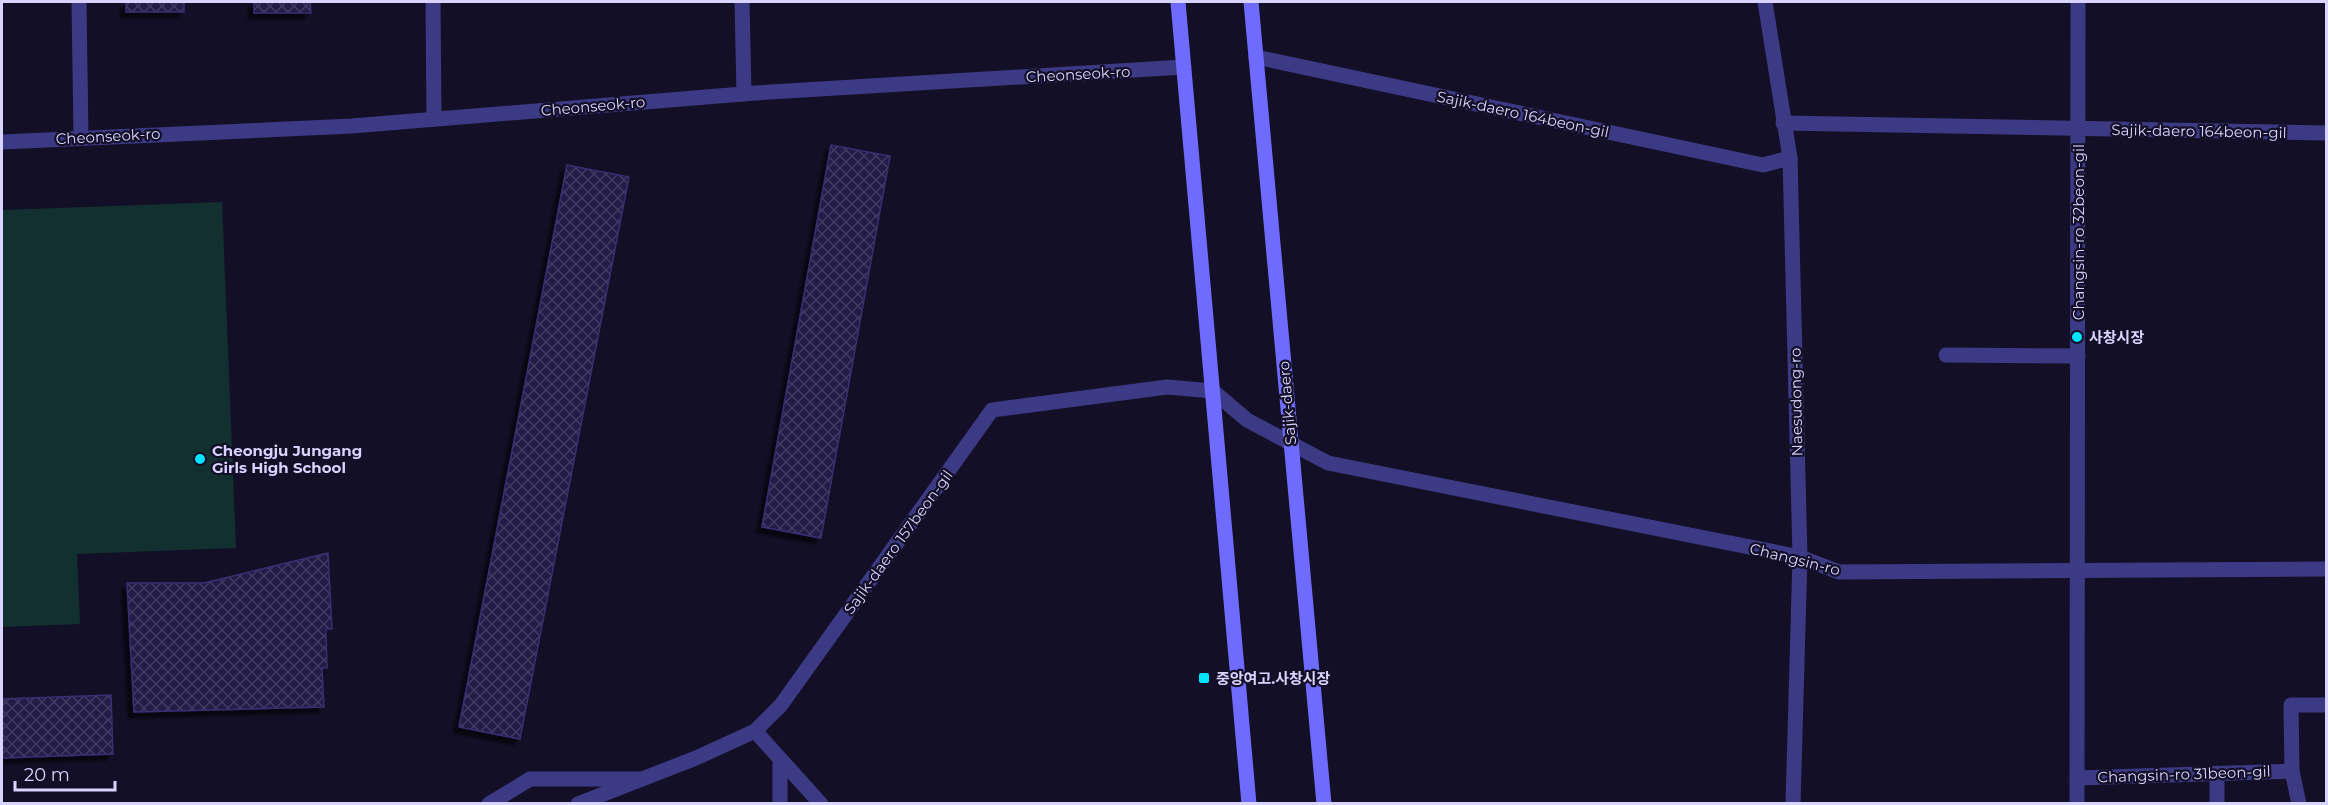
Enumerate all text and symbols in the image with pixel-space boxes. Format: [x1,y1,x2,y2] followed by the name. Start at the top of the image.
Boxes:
[1025,62,1131,86] street label: Cheonseok-ro
[1435,86,1611,142] street label: Sajik-daero 164beon-gil
[540,92,646,120] street label: Cheonseok-ro
[2111,120,2287,142] street label: Sajik-daero 164beon-gil
[55,124,161,148] street label: Cheonseok-ro
[2069,144,2088,320] street label: Changsin-ro 32beon-gil
[2089,328,2144,347] place label: 사창시장
[2070,330,2084,344] marker: 사창시장
[1786,348,1806,456] street label: Naesudong-ro
[1274,360,1300,446] street label: Sajik-daero
[212,441,362,477] place label: Cheongju Jungang Girls High School
[193,452,207,466] marker: Cheongju Jungang Girls High School
[839,466,957,618] street label: Sajik-daero 157beon-gil
[1748,539,1842,579] street label: Changsin-ro
[1216,669,1331,688] place label: 중앙여고.사창시장
[1197,671,1211,685] marker: 중앙여고.사창시장
[15,754,116,792] scale bar
[2097,761,2271,787] street label: Changsin-ro 31beon-gil
[24,764,70,786] text: 20 m

